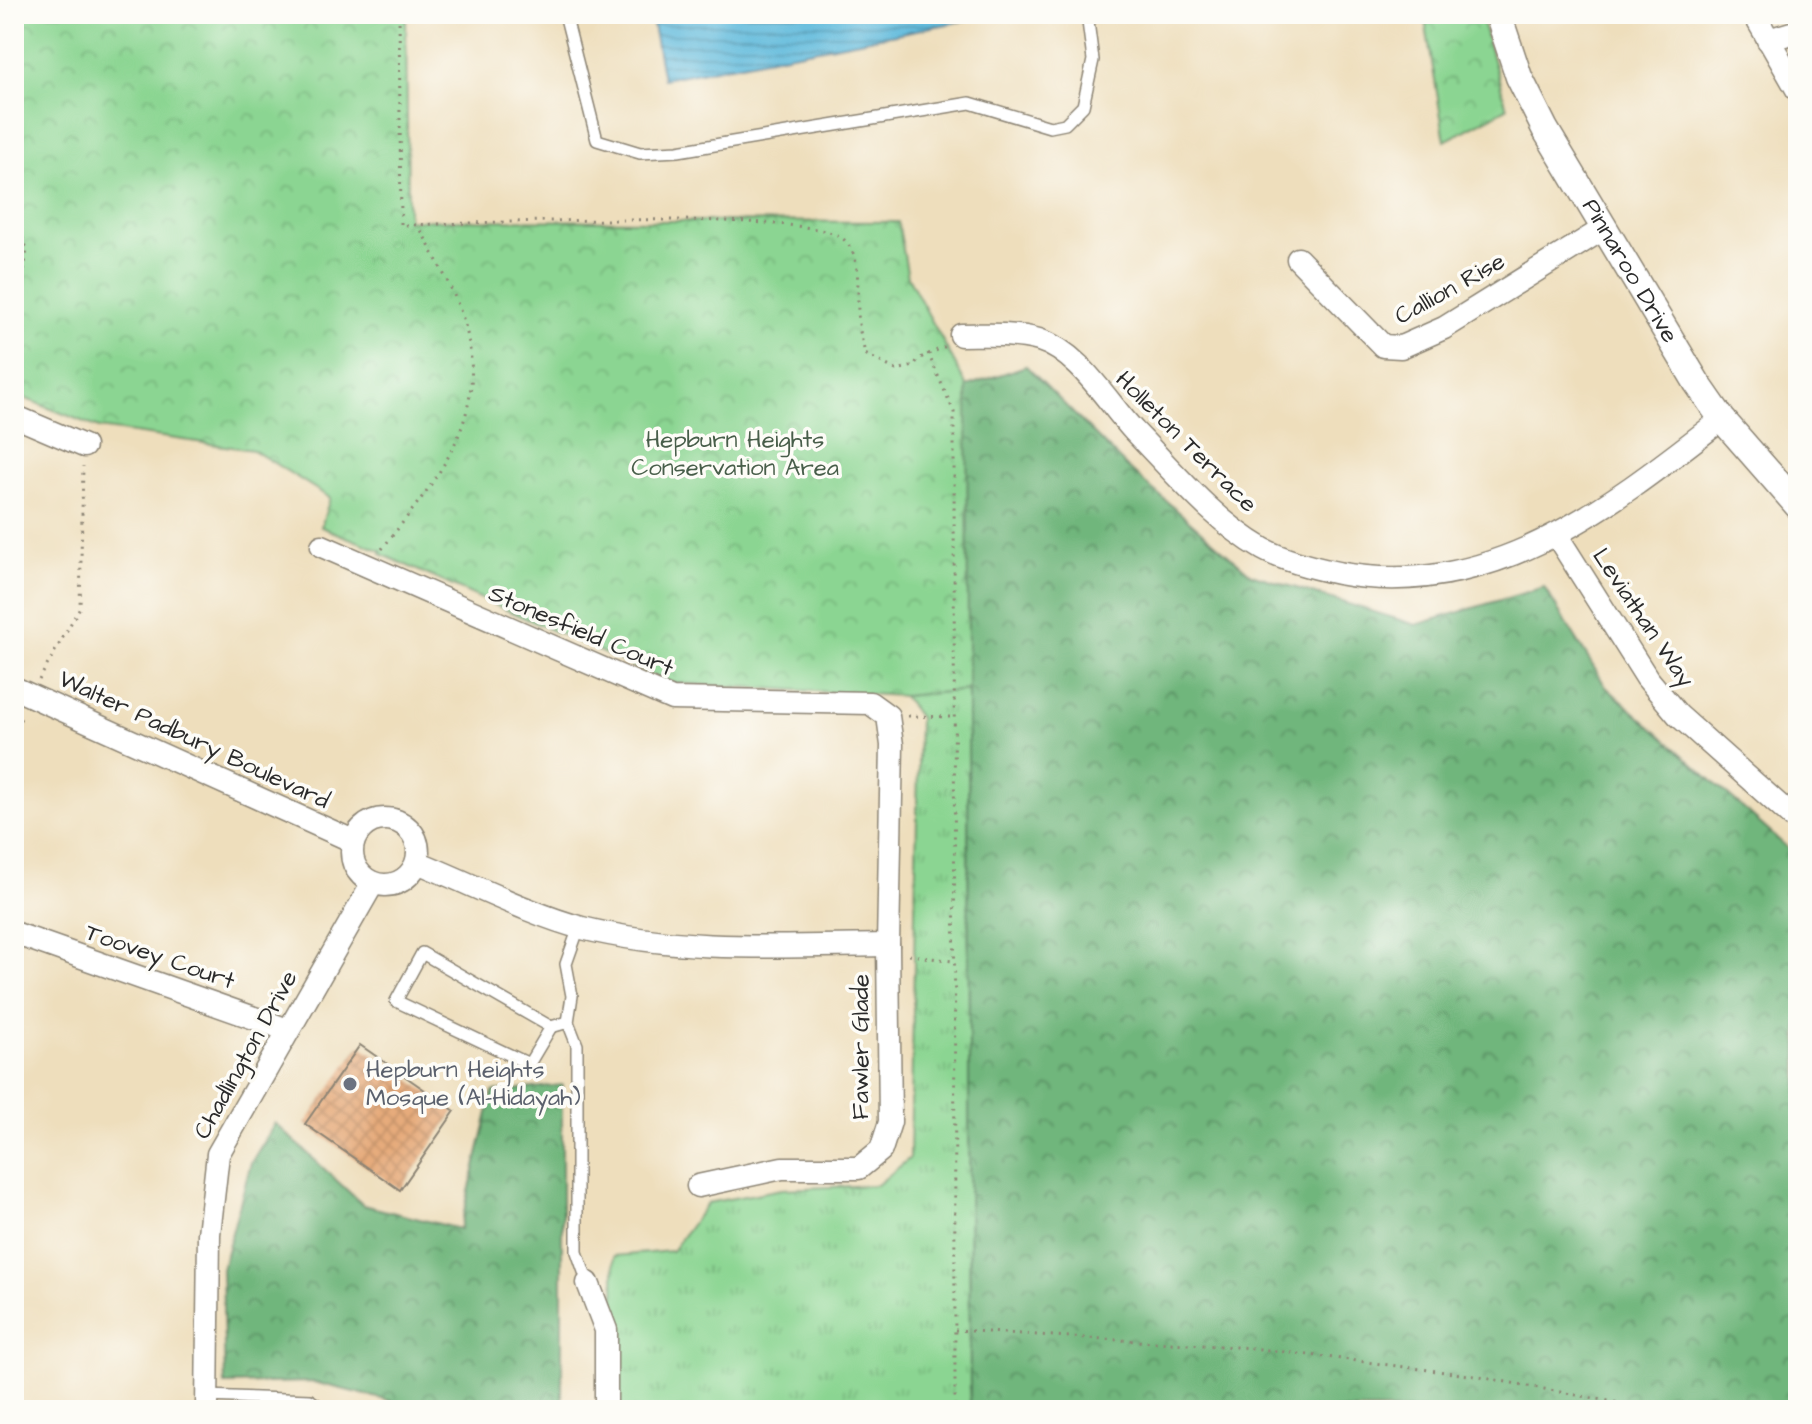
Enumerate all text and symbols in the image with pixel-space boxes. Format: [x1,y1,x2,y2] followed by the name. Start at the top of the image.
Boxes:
[1574,192,1686,350] street label: Pinnaroo Drive
[1389,245,1511,333] street label: Callion Rise
[1107,363,1265,521] street label: Holleton Terrace
[631,423,839,485] park label: Hepburn Heights Conservation Area
[1583,542,1702,695] street label: Leviathan Way
[483,577,679,685] street label: Stonesfield Court
[53,662,335,819] street label: Walter Padbury Boulevard
[80,916,239,999] street label: Toovey Court
[186,965,307,1146] street label: Chadlington Drive
[844,974,878,1120] street label: Fawler Glade
[366,1053,581,1116] place label: Hepburn Heights Mosque (Al-Hidayah)
[341,1075,359,1093] marker: Hepburn Heights Mosque (Al-Hidayah)

